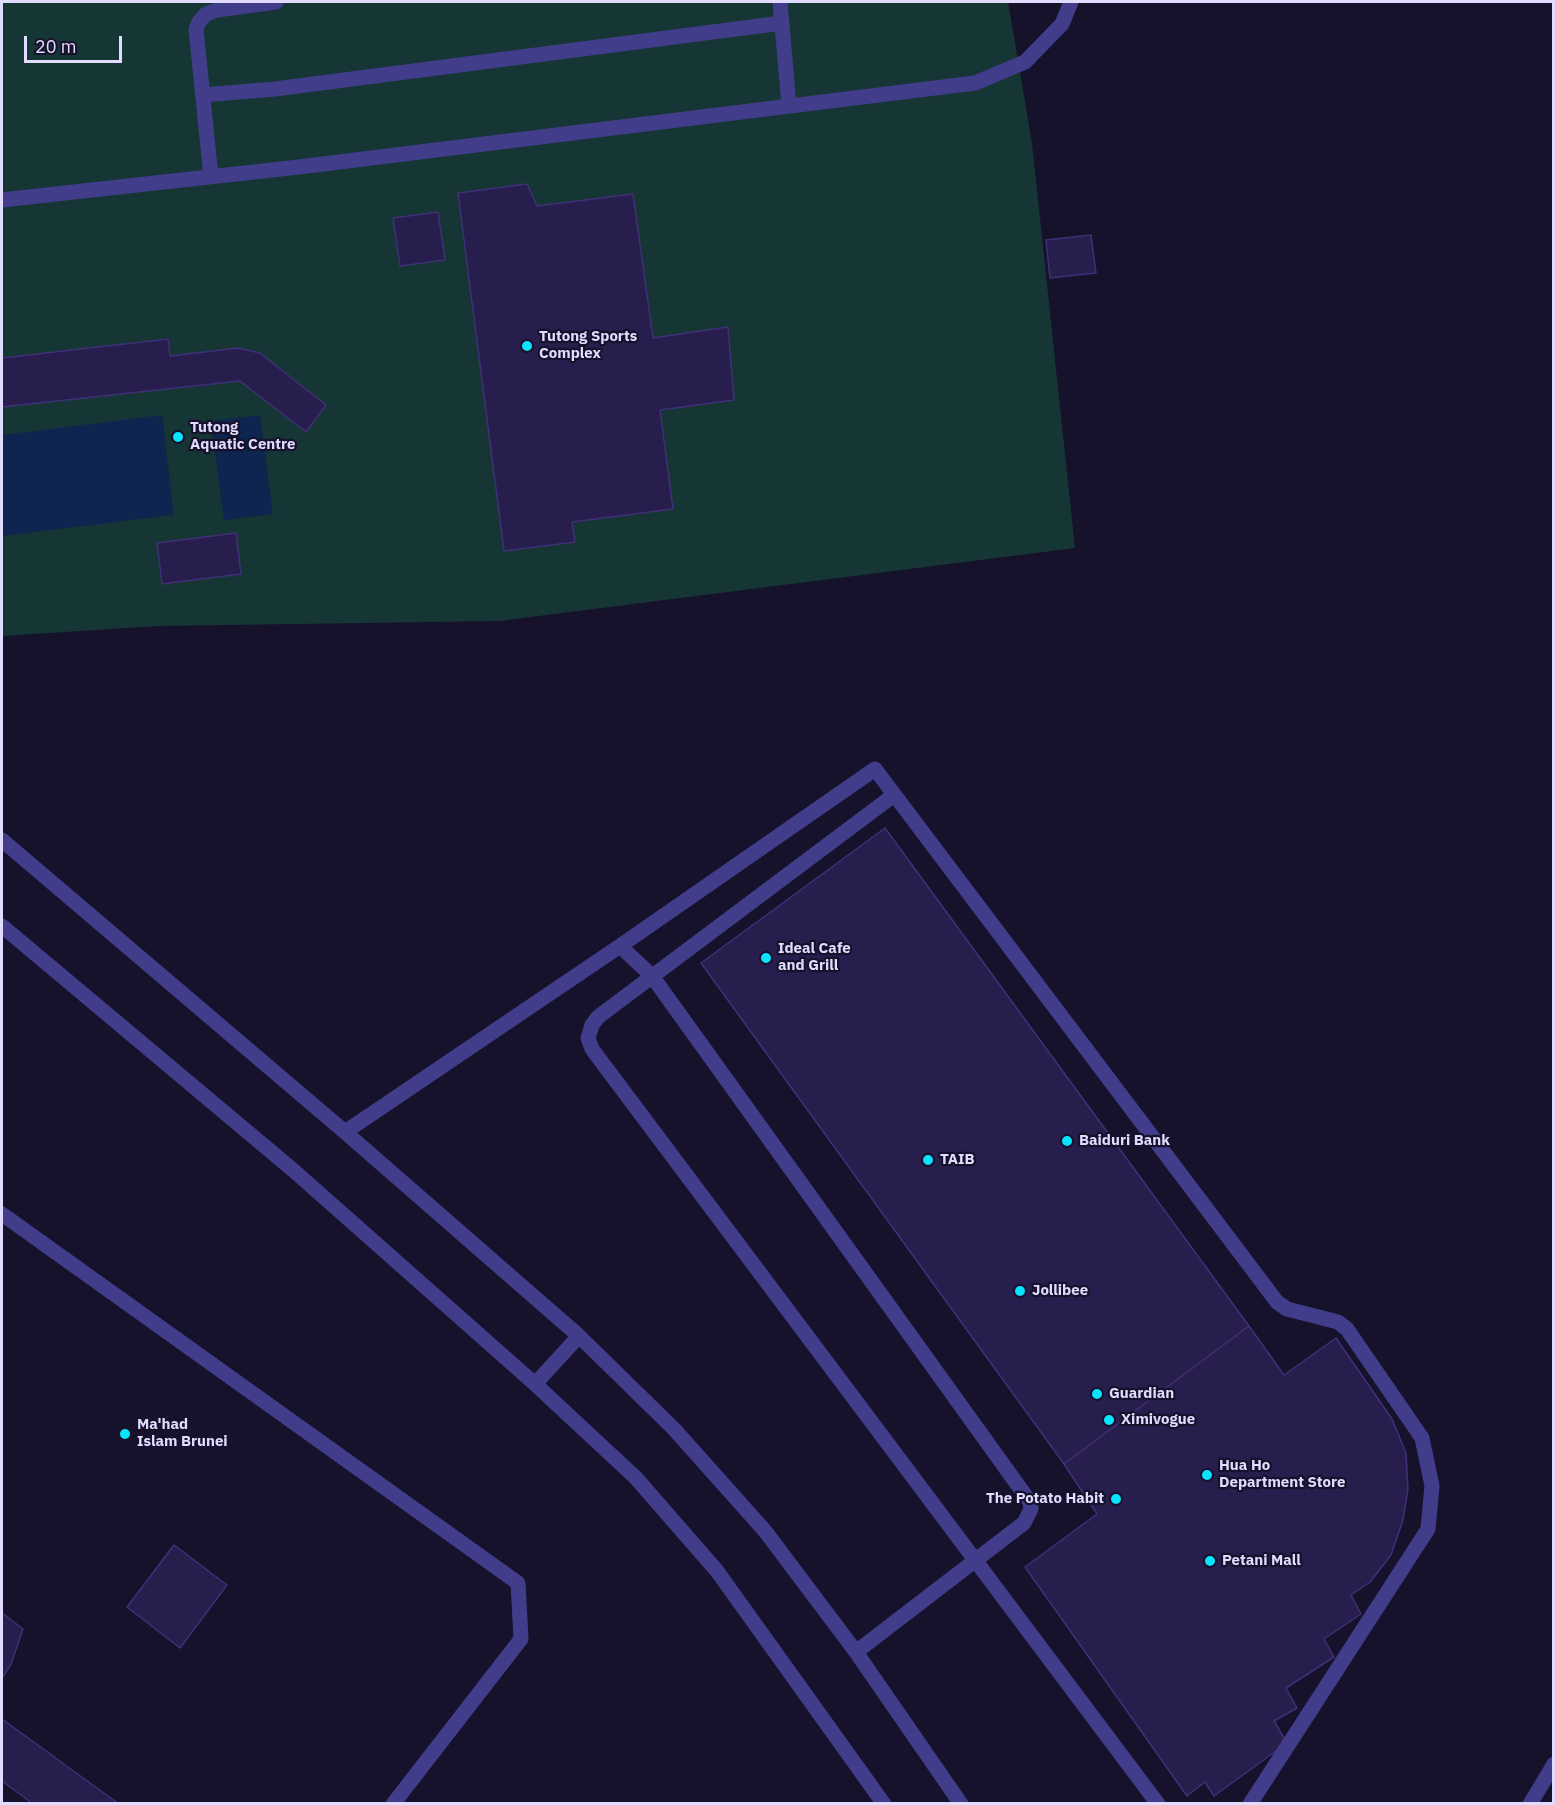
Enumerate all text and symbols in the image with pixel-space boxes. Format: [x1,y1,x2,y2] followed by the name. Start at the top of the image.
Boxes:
[27,24,124,62] scale bar
[35,35,77,58] text: 20 m
[539,328,637,363] place label: Tutong Sports Complex
[520,339,534,353] marker: Tutong Sports Complex
[190,419,295,454] place label: Tutong Aquatic Centre
[171,430,185,444] marker: Tutong Aquatic Centre
[778,940,851,975] place label: Ideal Cafe and Grill
[759,951,773,965] marker: Ideal Cafe and Grill
[1079,1132,1170,1150] place label: Baiduri Bank
[1060,1134,1074,1148] marker: Baiduri Bank
[940,1151,975,1169] place label: TAIB
[921,1153,935,1167] marker: TAIB
[1032,1282,1088,1300] place label: Jollibee
[1013,1284,1027,1298] marker: Jollibee
[1109,1385,1174,1403] place label: Guardian
[1090,1387,1104,1401] marker: Guardian
[1121,1411,1195,1429] place label: Ximivogue
[1102,1413,1116,1427] marker: Ximivogue
[137,1416,228,1451] place label: Ma'had Islam Brunei
[118,1427,132,1441] marker: Ma'had Islam Brunei
[1219,1457,1345,1492] place label: Hua Ho Department Store
[1200,1468,1214,1482] marker: Hua Ho Department Store
[986,1490,1104,1508] place label: The Potato Habit
[1109,1492,1123,1506] marker: The Potato Habit
[1222,1552,1301,1570] place label: Petani Mall
[1203,1554,1217,1568] marker: Petani Mall

